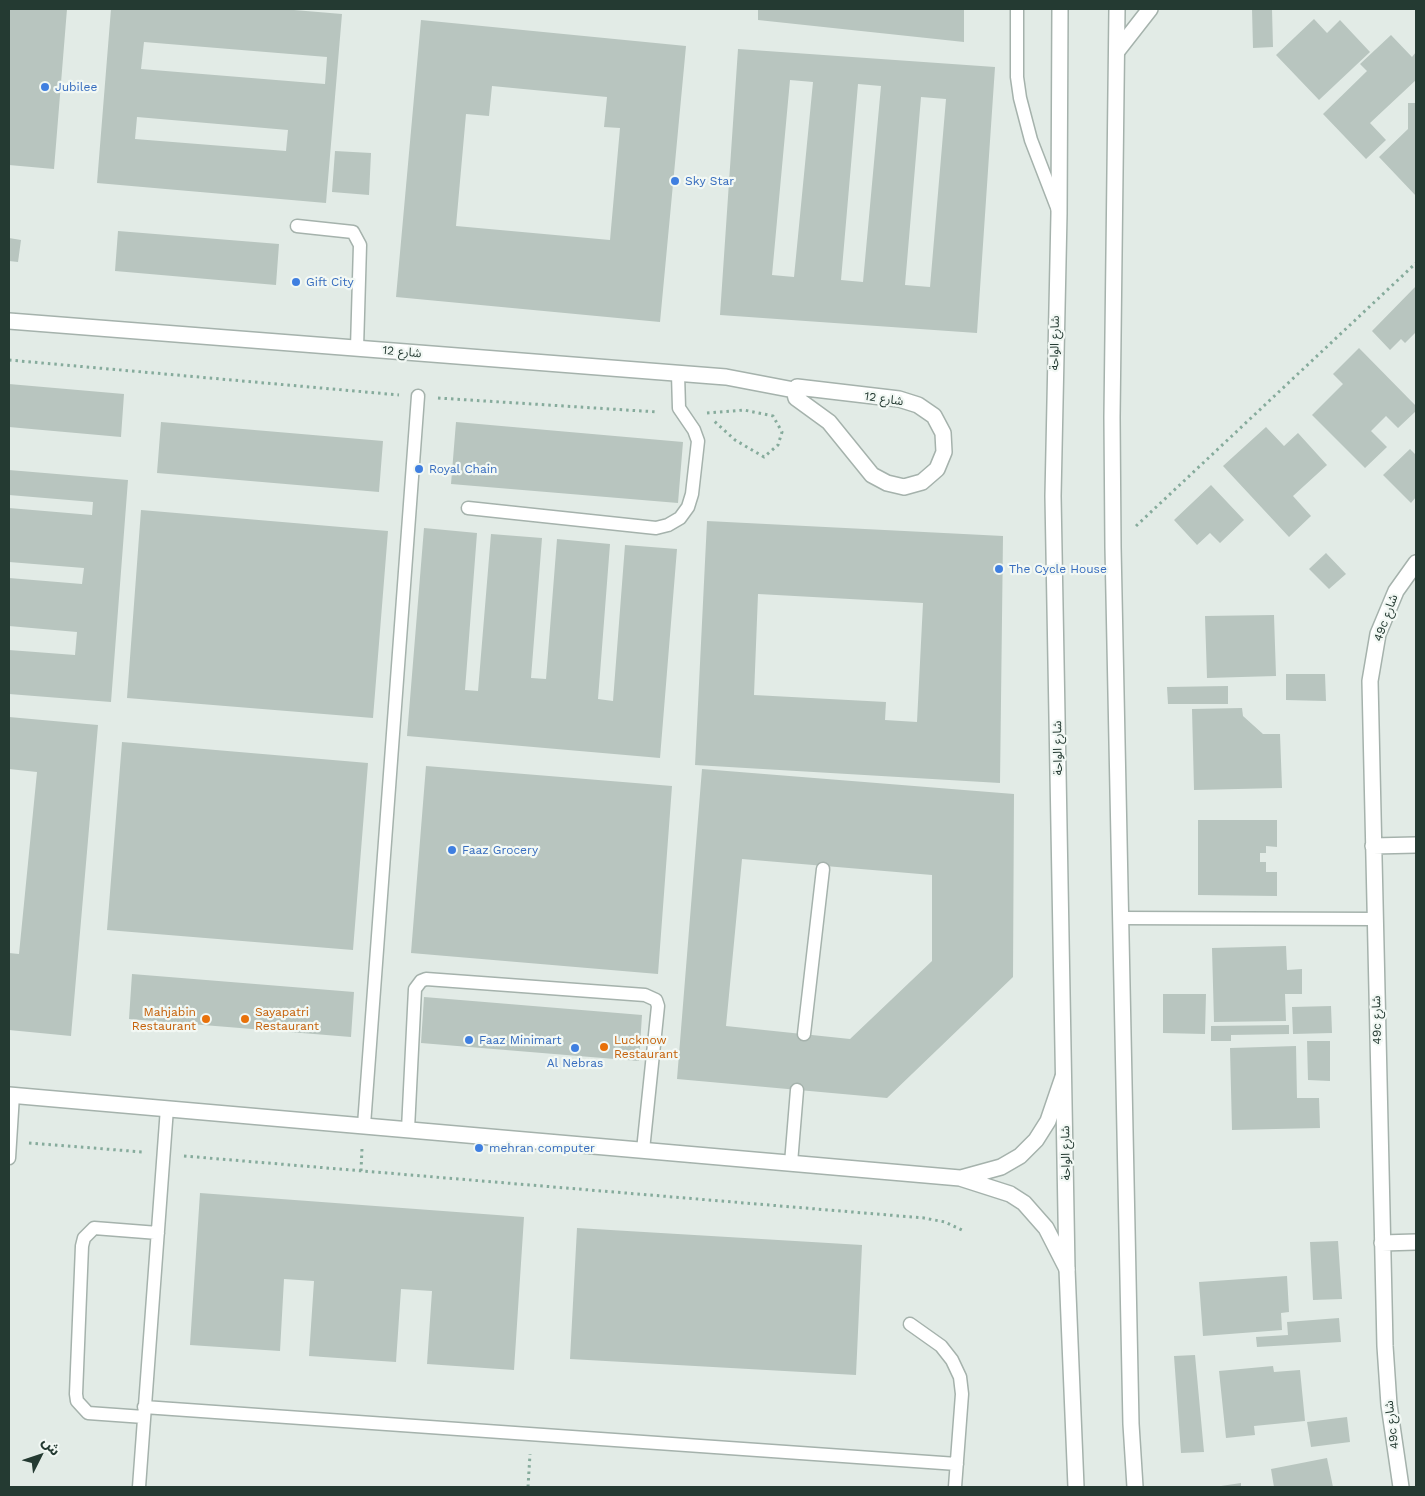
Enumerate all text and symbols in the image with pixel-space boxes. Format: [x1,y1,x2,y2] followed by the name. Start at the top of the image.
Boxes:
[55,80,97,94] place label: Jubilee
[39,81,51,93] marker: Jubilee
[685,174,734,188] place label: Sky Star
[669,175,681,187] marker: Sky Star
[306,275,354,289] place label: Gift City
[290,276,302,288] marker: Gift City
[1047,315,1063,371] street label: شارع الواحة
[382,343,422,361] street label: شارع 12
[864,389,904,409] street label: شارع 12
[429,462,497,476] place label: Royal Chain
[413,463,425,475] marker: Royal Chain
[1009,562,1107,576] place label: The Cycle House
[993,563,1005,575] marker: The Cycle House
[1371,593,1401,643] street label: 49c شارع
[1050,720,1066,776] street label: شارع الواحة
[462,843,538,857] place label: Faaz Grocery
[446,844,458,856] marker: Faaz Grocery
[1369,995,1385,1045] street label: 49c شارع
[132,1005,196,1033] place label: Mahjabin Restaurant
[255,1005,319,1033] place label: Sayapatri Restaurant
[200,1013,212,1025] marker: Mahjabin Restaurant
[239,1013,251,1025] marker: Sayapatri Restaurant
[479,1033,562,1047] place label: Faaz Minimart
[614,1033,678,1061] place label: Lucknow Restaurant
[463,1034,475,1046] marker: Faaz Minimart
[598,1041,610,1053] marker: Lucknow Restaurant
[569,1042,581,1054] marker: Al Nebras
[547,1056,603,1070] place label: Al Nebras
[1058,1125,1074,1181] street label: شارع الواحة
[489,1141,595,1155] place label: mehran computer
[473,1142,485,1154] marker: mehran computer
[1382,1400,1402,1450] street label: 49c شارع
[15,1431,65,1481] north arrow
[39,1434,64,1459] text: ش

